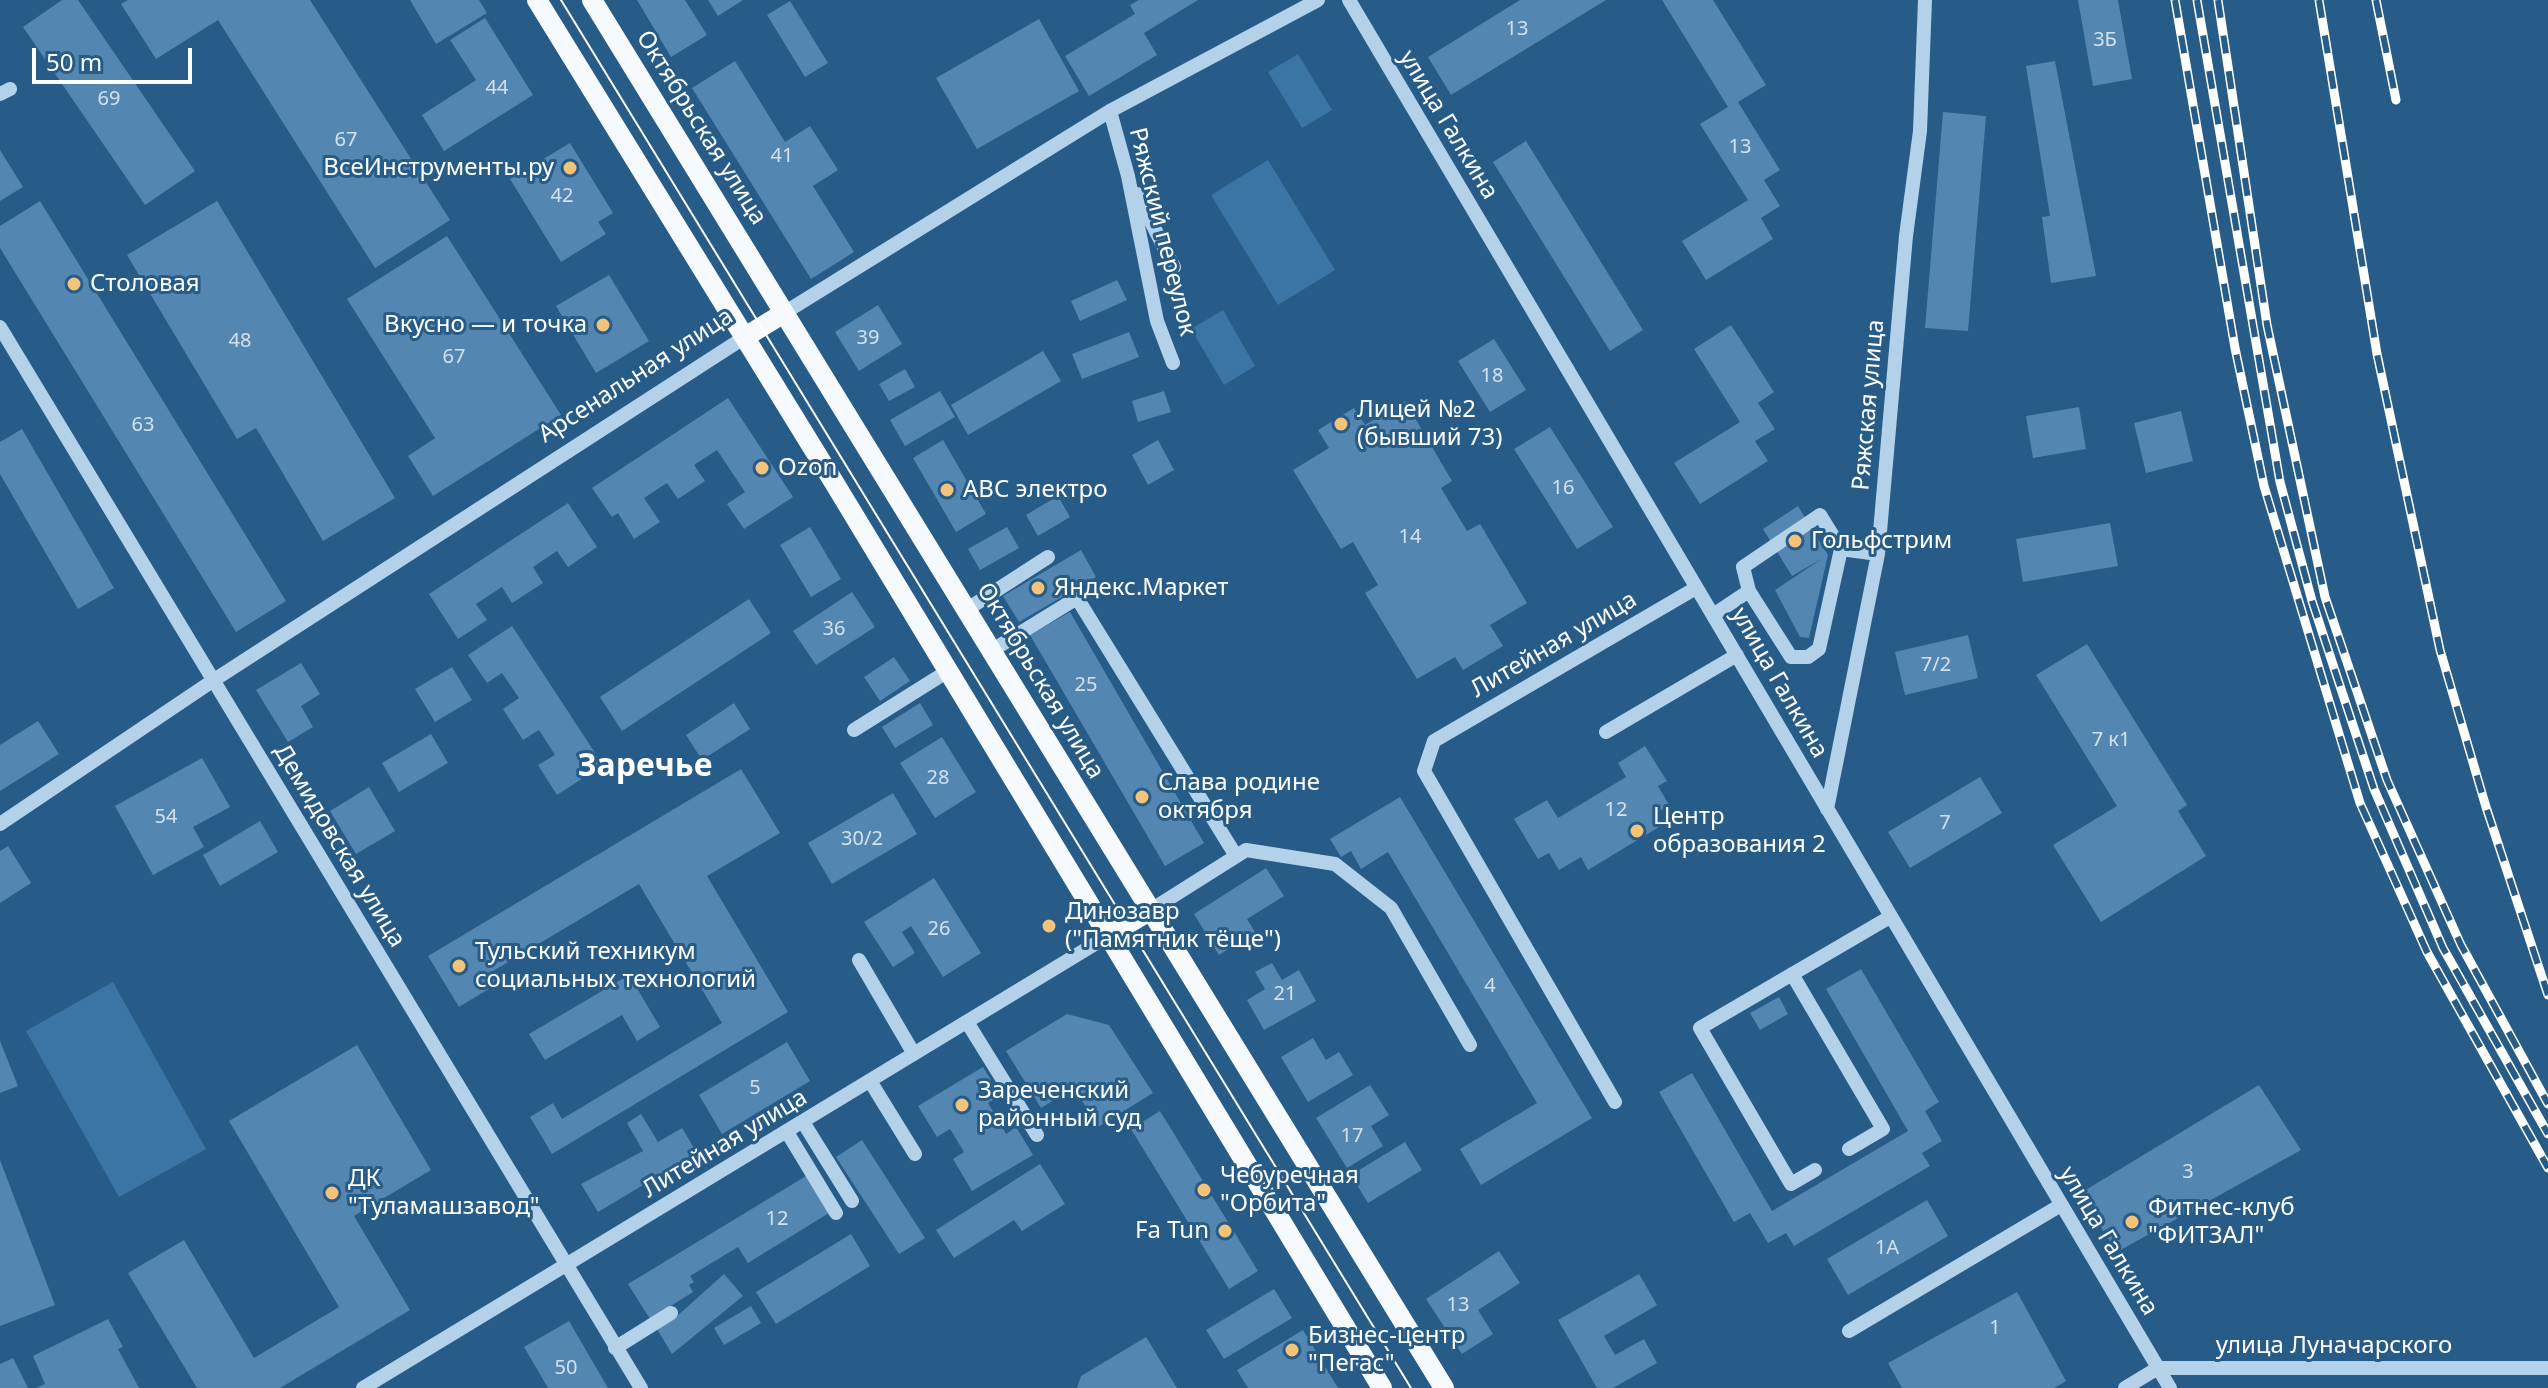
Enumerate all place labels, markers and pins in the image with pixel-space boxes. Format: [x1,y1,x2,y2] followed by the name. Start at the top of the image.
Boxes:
[323,154,554,182] place label: ВсеИнструменты.ру
[561,159,579,177] marker: ВсеИнструменты.ру
[90,270,200,298] place label: Столовая
[65,275,83,293] marker: Столовая
[384,311,587,339] place label: Вкусно — и точка
[594,316,612,334] marker: Вкусно — и точка
[1357,396,1502,452] place label: Лицей №2 (бывший 73)
[1332,415,1350,433] marker: Лицей №2 (бывший 73)
[778,454,837,482] place label: Ozon
[753,459,771,477] marker: Ozon
[963,476,1107,504] place label: АВС электро
[938,481,956,499] marker: АВС электро
[1811,527,1952,555] place label: Гольфстрим
[1786,532,1804,550] marker: Гольфстрим
[1054,574,1228,602] place label: Яндекс.Маркет
[1029,579,1047,597] marker: Яндекс.Маркет
[1158,769,1320,825] place label: Слава родине октября
[1133,788,1151,806] marker: Слава родине октября
[1653,803,1826,859] place label: Центр образования 2
[1628,822,1646,840] marker: Центр образования 2
[1065,898,1281,954] place label: Динозавр ("Памятник тёще")
[1040,917,1058,935] marker: Динозавр ("Памятник тёще")
[475,938,756,994] place label: Тульский техникум социальных технологий
[450,957,468,975] marker: Тульский техникум социальных технологий
[978,1077,1141,1133] place label: Зареченский районный суд
[953,1096,971,1114] marker: Зареченский районный суд
[1220,1162,1359,1218] place label: Чебуречная "Орбита"
[348,1165,540,1221] place label: ДК "Туламашзавод"
[1195,1181,1213,1199] marker: Чебуречная "Орбита"
[323,1184,341,1202] marker: ДК "Туламашзавод"
[2148,1194,2295,1250] place label: Фитнес-клуб "ФИТЗАЛ"
[2123,1213,2141,1231] marker: Фитнес-клуб "ФИТЗАЛ"
[1135,1217,1209,1245] place label: Fa Tun
[1216,1222,1234,1240] marker: Fa Tun
[1308,1322,1465,1378] place label: Бизнес-центр "Пегас"
[1283,1341,1301,1359] marker: Бизнес-центр "Пегас"

